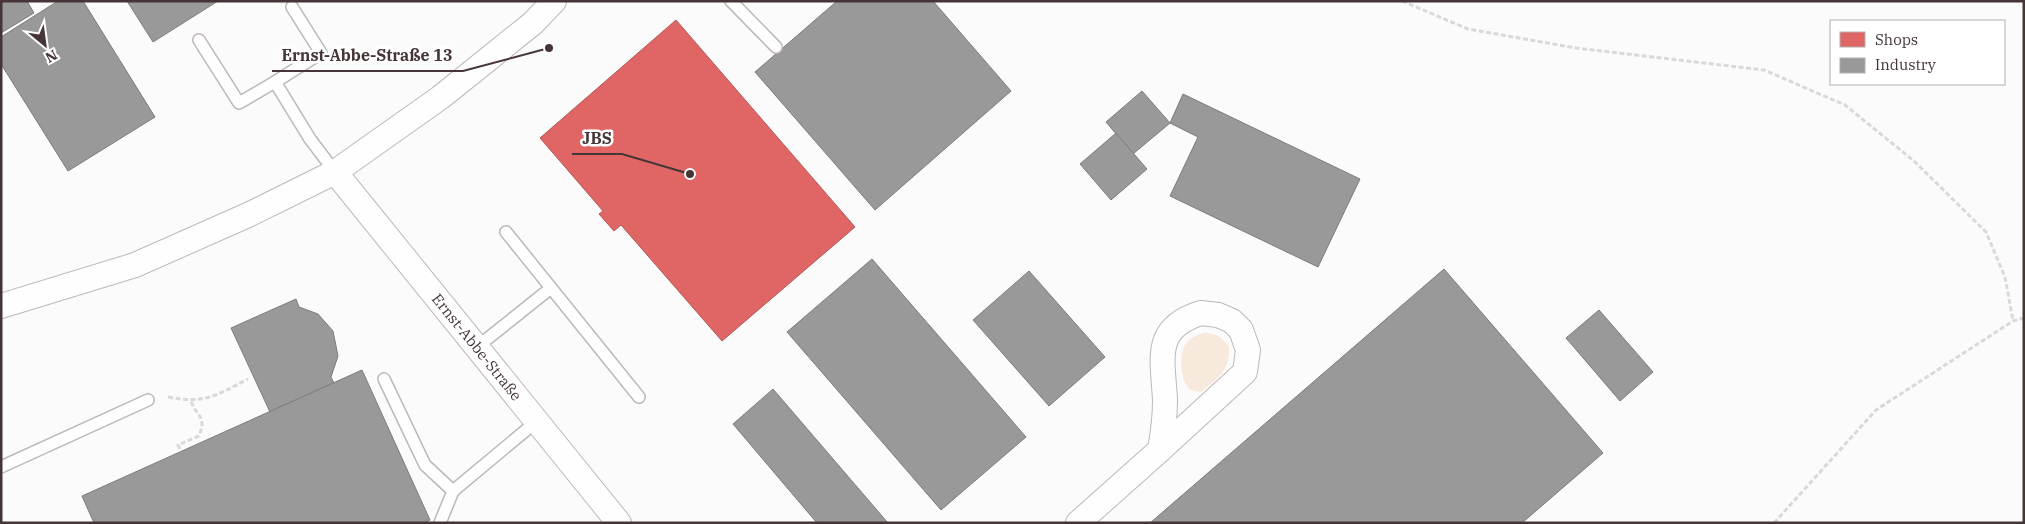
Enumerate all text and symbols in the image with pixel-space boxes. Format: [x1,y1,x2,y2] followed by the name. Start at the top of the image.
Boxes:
[20,20,70,70] north arrow
[1830,20,2005,85] legend
[1875,30,1918,49] text: Shops
[272,40,463,71] callout: Ernst-Abbe-Straße 13
[281,45,453,65] text: Ernst-Abbe-Straße 13
[42,46,61,67] text: N
[1875,55,1936,74] text: Industry
[572,123,622,154] callout: JBS
[582,128,612,148] text: JBS
[428,290,526,404] street label: Ernst-Abbe-Straße

